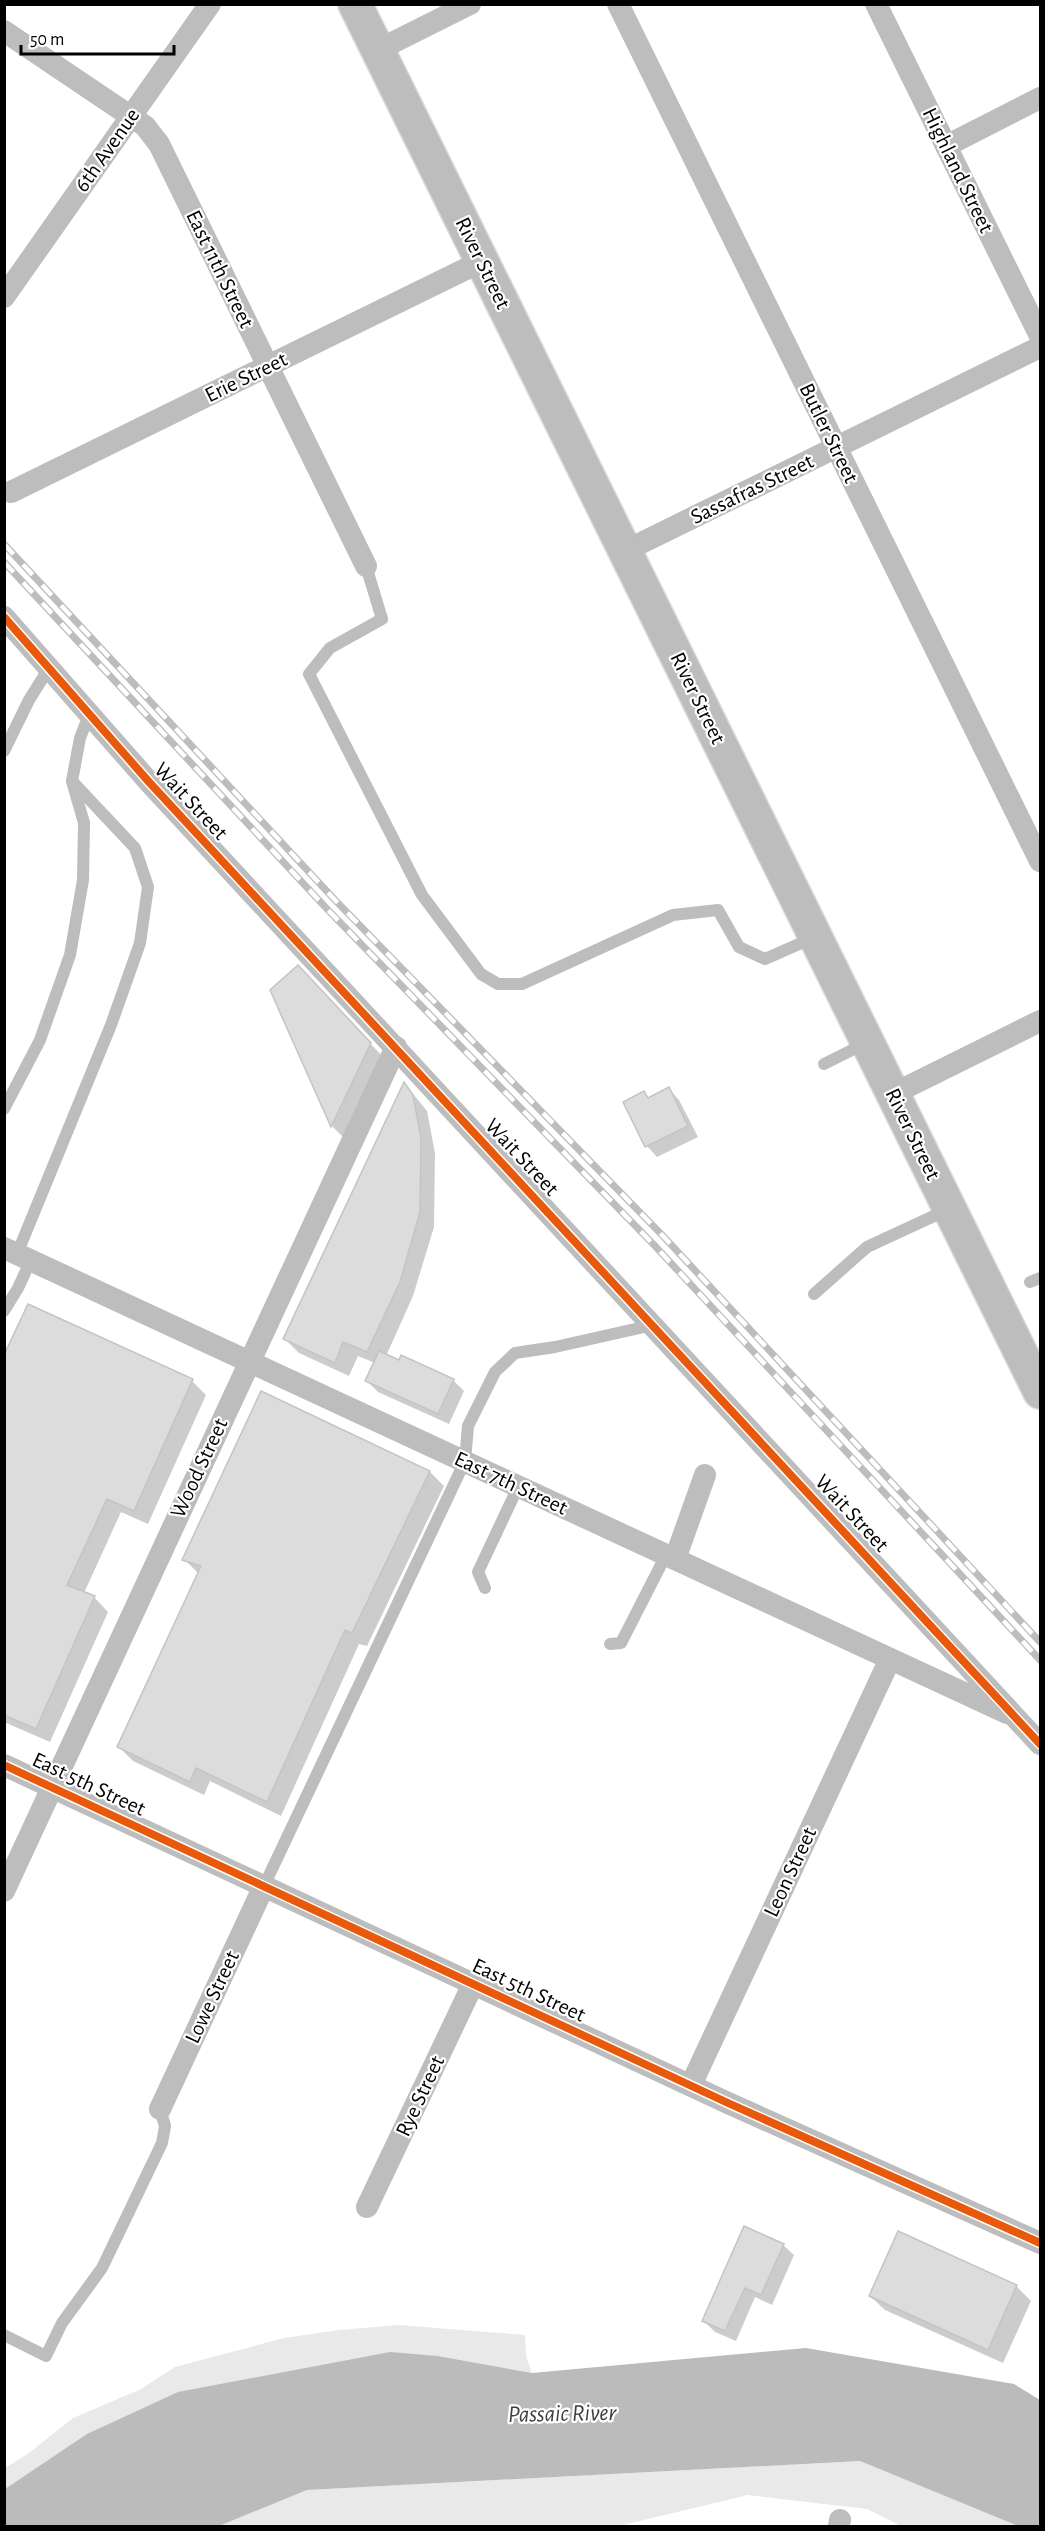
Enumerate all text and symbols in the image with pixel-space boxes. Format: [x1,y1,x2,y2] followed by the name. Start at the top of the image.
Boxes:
[21,18,174,56] scale bar
[30,31,64,49] text: 50 m
[70,104,144,196] street label: 6th Avenue
[918,104,998,236] street label: Highland Street
[182,207,258,331] street label: East 11th Street
[451,214,515,312] street label: River Street
[201,348,291,406] street label: Erie Street
[795,380,863,486] street label: Butler Street
[687,450,817,528] street label: Sassafras Street
[666,649,730,747] street label: River Street
[150,758,232,844] street label: Wait Street
[881,1085,945,1183] street label: River Street
[481,1114,563,1200] street label: Wait Street
[166,1415,232,1521] street label: Wood Street
[451,1447,571,1519] street label: East 7th Street
[811,1470,893,1556] street label: Wait Street
[29,1748,149,1820] street label: East 5th Street
[760,1824,820,1920] street label: Leon Street
[181,1947,243,2047] street label: Lowe Street
[469,1954,589,2026] street label: East 5th Street
[392,2052,448,2140] street label: Rye Street
[508,2401,618,2427] water label: Passaic River

